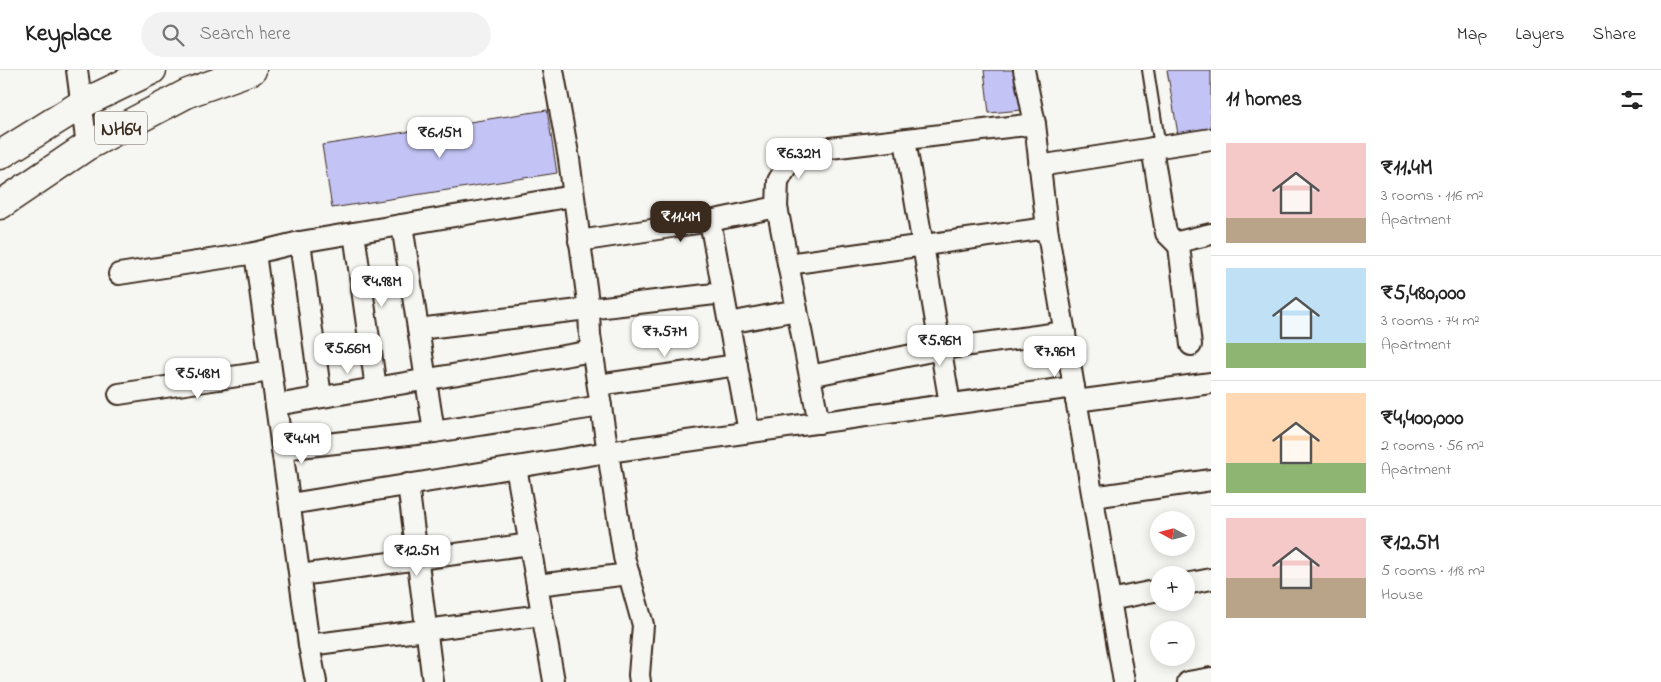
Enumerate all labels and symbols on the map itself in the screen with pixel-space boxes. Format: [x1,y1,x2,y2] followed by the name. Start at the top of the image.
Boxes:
[95,112,147,144] road number: NH64
[399,116,481,159] pin: ₹6.15M
[758,138,840,180] pin: ₹6.32M
[640,200,722,243] pin: ₹11.4M
[341,266,423,308] pin: ₹4.98M
[624,316,706,358] pin: ₹7.57M
[899,324,981,367] pin: ₹5.96M
[307,332,389,375] pin: ₹5.66M
[1014,336,1096,378] pin: ₹7.96M
[157,358,239,400] pin: ₹5.48M
[267,422,337,465] pin: ₹4.4M
[1150,511,1195,556] north arrow
[376,534,458,577] pin: ₹12.5M

